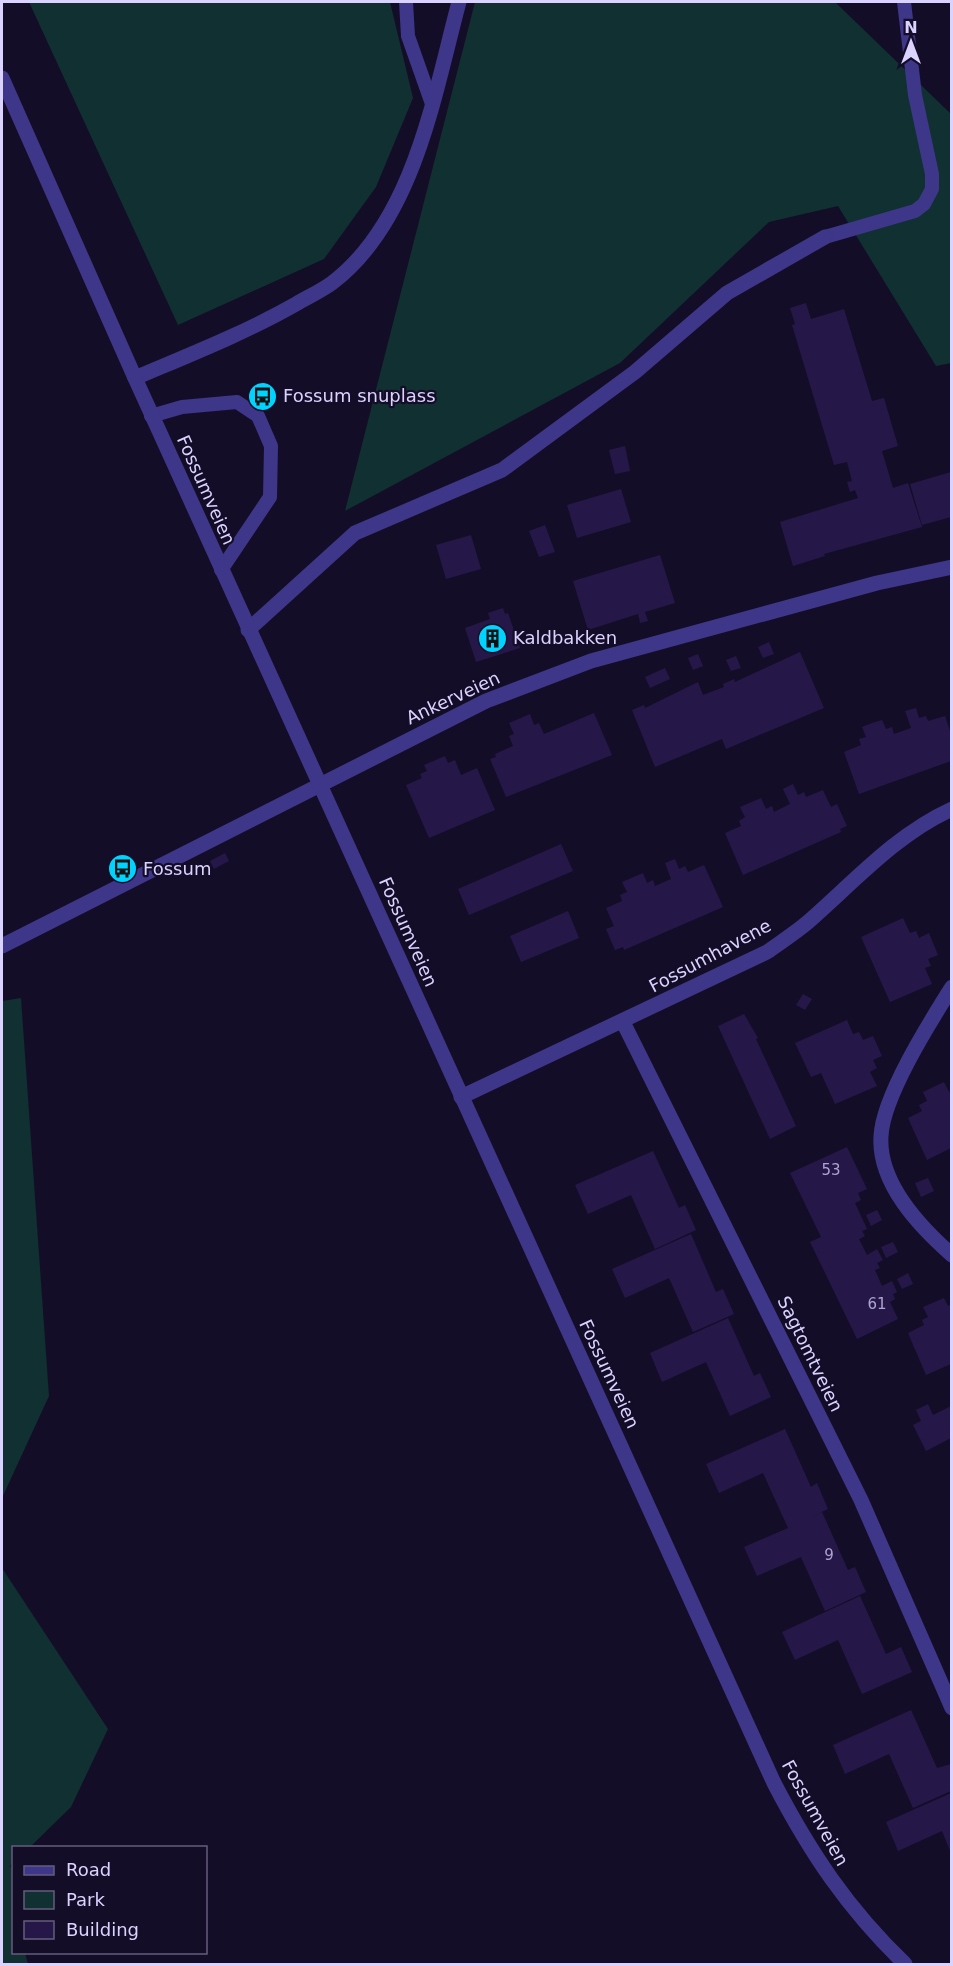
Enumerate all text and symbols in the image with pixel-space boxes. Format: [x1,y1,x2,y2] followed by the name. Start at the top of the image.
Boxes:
[881,12,941,72] north arrow
[904,18,918,37] text: N
[246,380,278,412] bus stop icon: Fossum snuplass
[283,385,436,406] place label: Fossum snuplass
[173,432,240,548] street label: Fossumveien
[476,622,508,654] building icon: Kaldbakken
[513,627,617,648] place label: Kaldbakken
[402,667,503,728] street label: Ankerveien
[106,853,138,885] bus stop icon: Fossum
[143,858,211,879] place label: Fossum
[375,874,442,990] street label: Fossumveien
[645,915,774,997] street label: Fossumhavene
[821,1161,841,1179] house number: 53
[773,1293,847,1415] street label: Sagtomtveien
[867,1295,887,1313] house number: 61
[575,1316,644,1432] street label: Fossumveien
[824,1546,834,1564] house number: 9
[778,1756,853,1869] street label: Fossumveien
[12,1846,207,1954] legend
[66,1859,111,1880] text: Road
[66,1889,105,1910] text: Park
[66,1919,139,1940] text: Building

